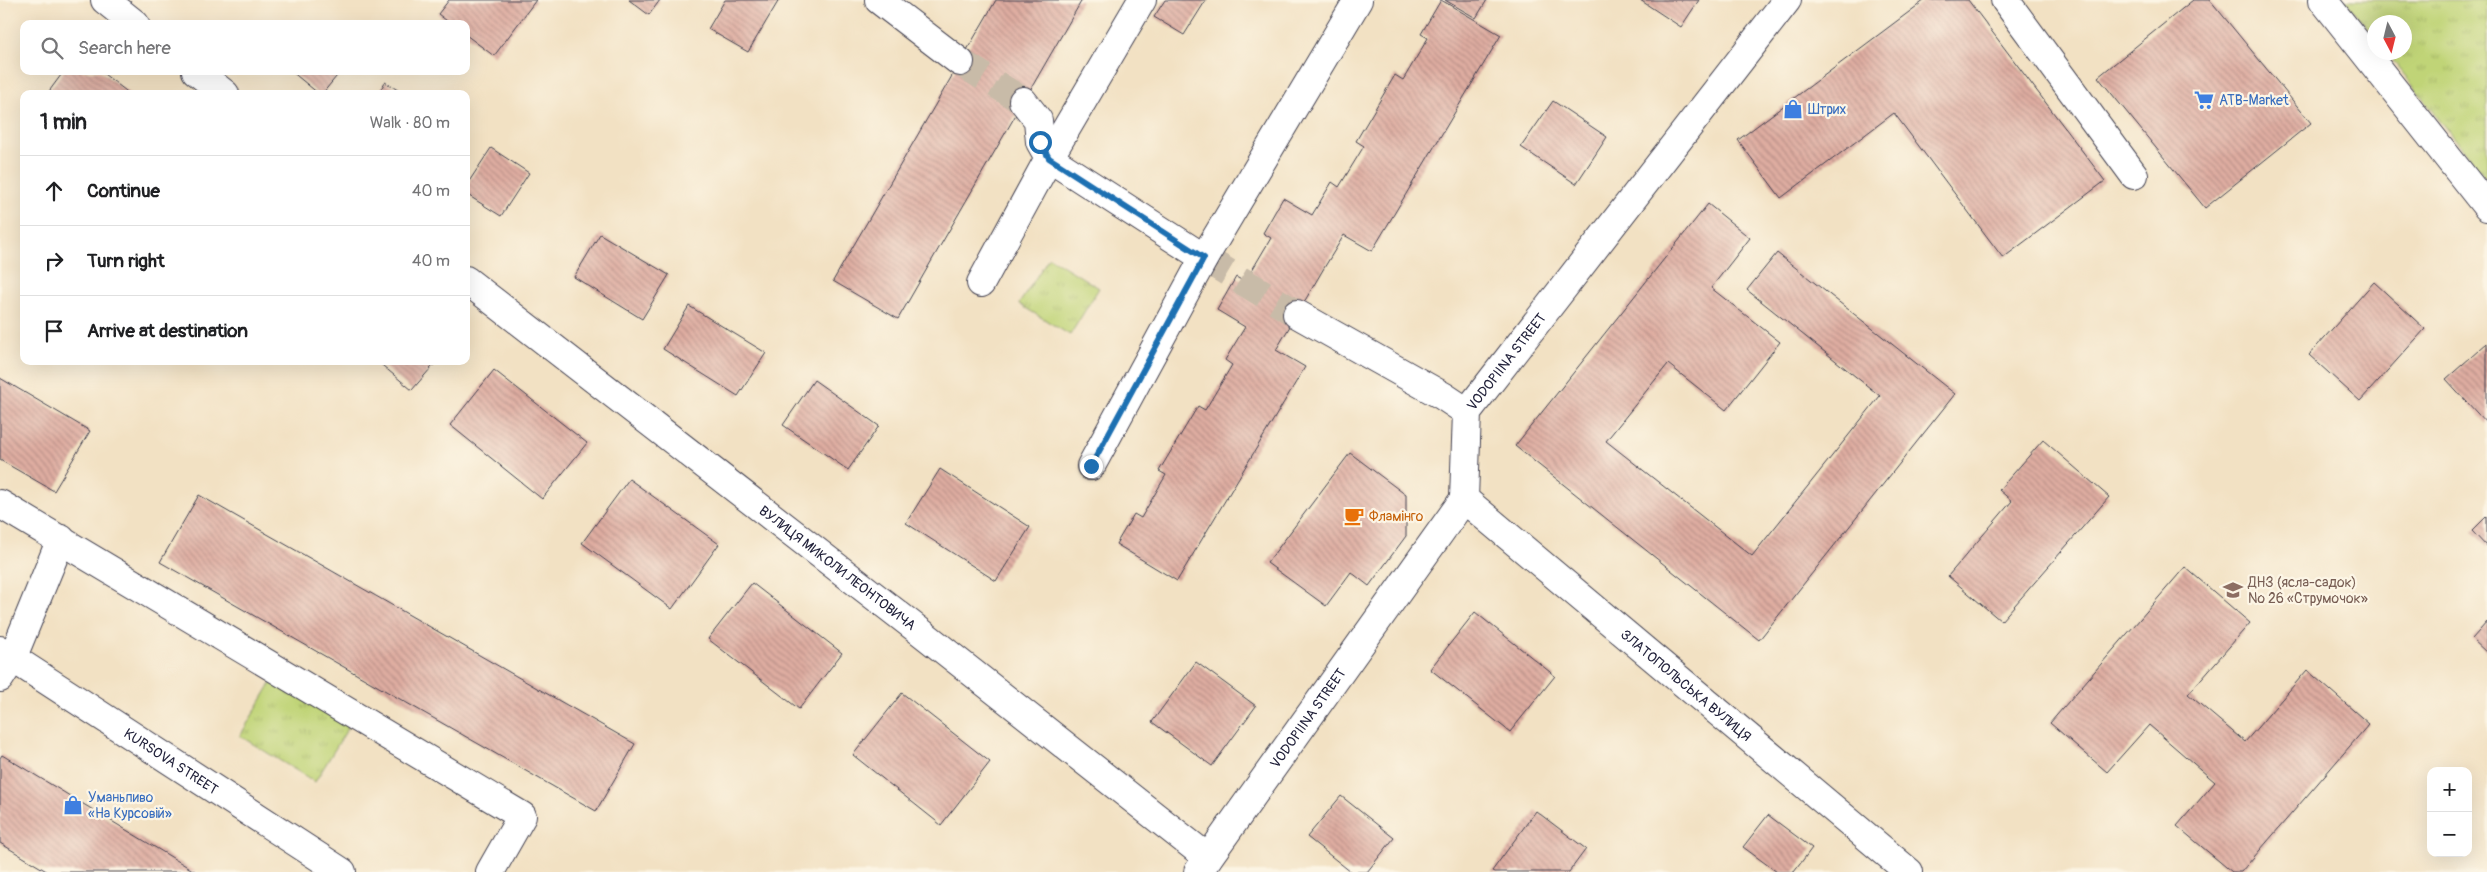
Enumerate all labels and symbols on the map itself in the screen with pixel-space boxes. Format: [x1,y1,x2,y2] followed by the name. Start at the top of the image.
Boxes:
[2367,15,2412,60] north arrow
[2193,89,2215,111] supermarket icon: ATB-Market
[2219,92,2289,109] place label: ATB-Market
[1782,98,1804,120] shop icon: Штрих
[1808,101,1846,118] place label: Штрих
[1029,131,1052,154] route start
[1463,309,1549,414] street label: VODOPIINA STREET
[1080,455,1103,478] route end
[756,502,919,634] street label: ВУЛИЦЯ МИКОЛИ ЛЕОНТОВИЧА
[1343,505,1365,527] cafe icon: Фламінго
[1369,508,1424,525] place label: Фламінго
[2247,574,2368,607] place label: ДНЗ (ясла-садок) № 26 «Струмочок»
[2222,579,2244,601] school or university icon: ДНЗ (ясла-садок) № 26 «Струмочок»
[1618,626,1755,745] street label: ЗЛАТОПОЛЬСЬКА ВУЛИЦЯ
[1266,665,1349,771] street label: VODOPIINA STREET
[121,724,222,798] street label: KURSOVA STREET
[88,789,172,822] place label: Уманьпиво «На Курсовій»
[62,794,84,816] shop icon: Уманьпиво «На Курсовій»

